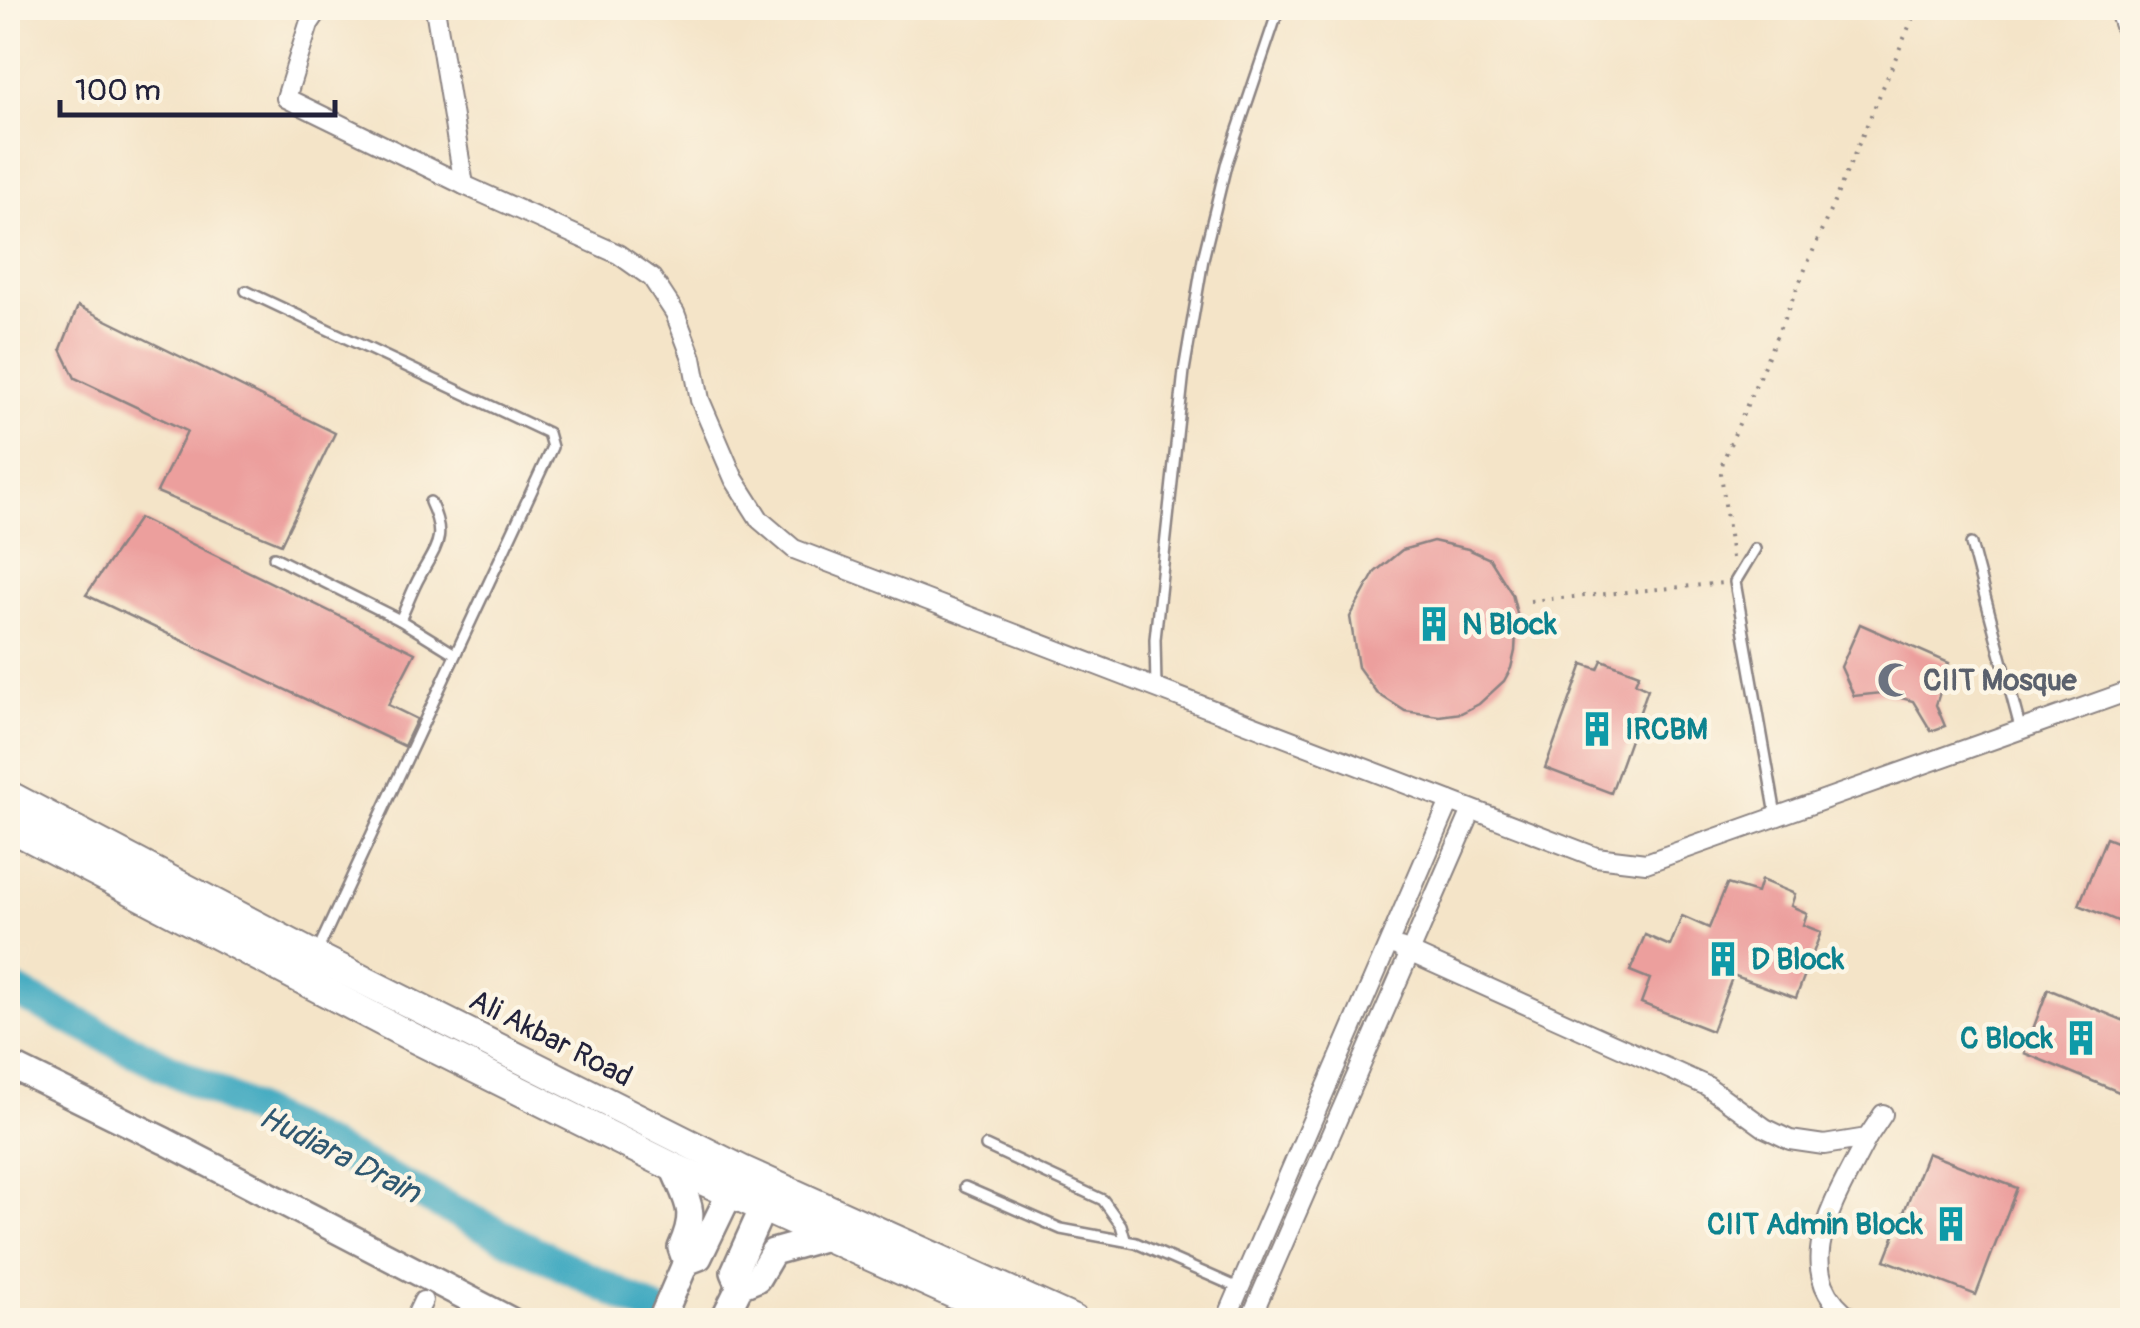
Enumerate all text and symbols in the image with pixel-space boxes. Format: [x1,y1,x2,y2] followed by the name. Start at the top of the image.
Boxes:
[60,55,335,117] scale bar
[75,72,161,109] text: 100 m
[1415,605,1453,643] building icon: N Block
[1462,606,1557,643] place label: N Block
[1876,661,1914,699] mosque icon: CIIT Mosque
[1923,662,2078,699] place label: CIIT Mosque
[1578,710,1616,748] building icon: IRCBM
[1625,711,1708,748] place label: IRCBM
[1704,940,1742,978] building icon: D Block
[1751,941,1845,978] place label: D Block
[463,981,639,1095] street label: Ali Akbar Road
[2062,1019,2100,1057] building icon: C Block
[1960,1020,2053,1057] place label: C Block
[252,1097,429,1213] water label: Hudiara Drain
[1932,1205,1970,1243] building icon: CIIT Admin Block
[1707,1206,1923,1243] place label: CIIT Admin Block

